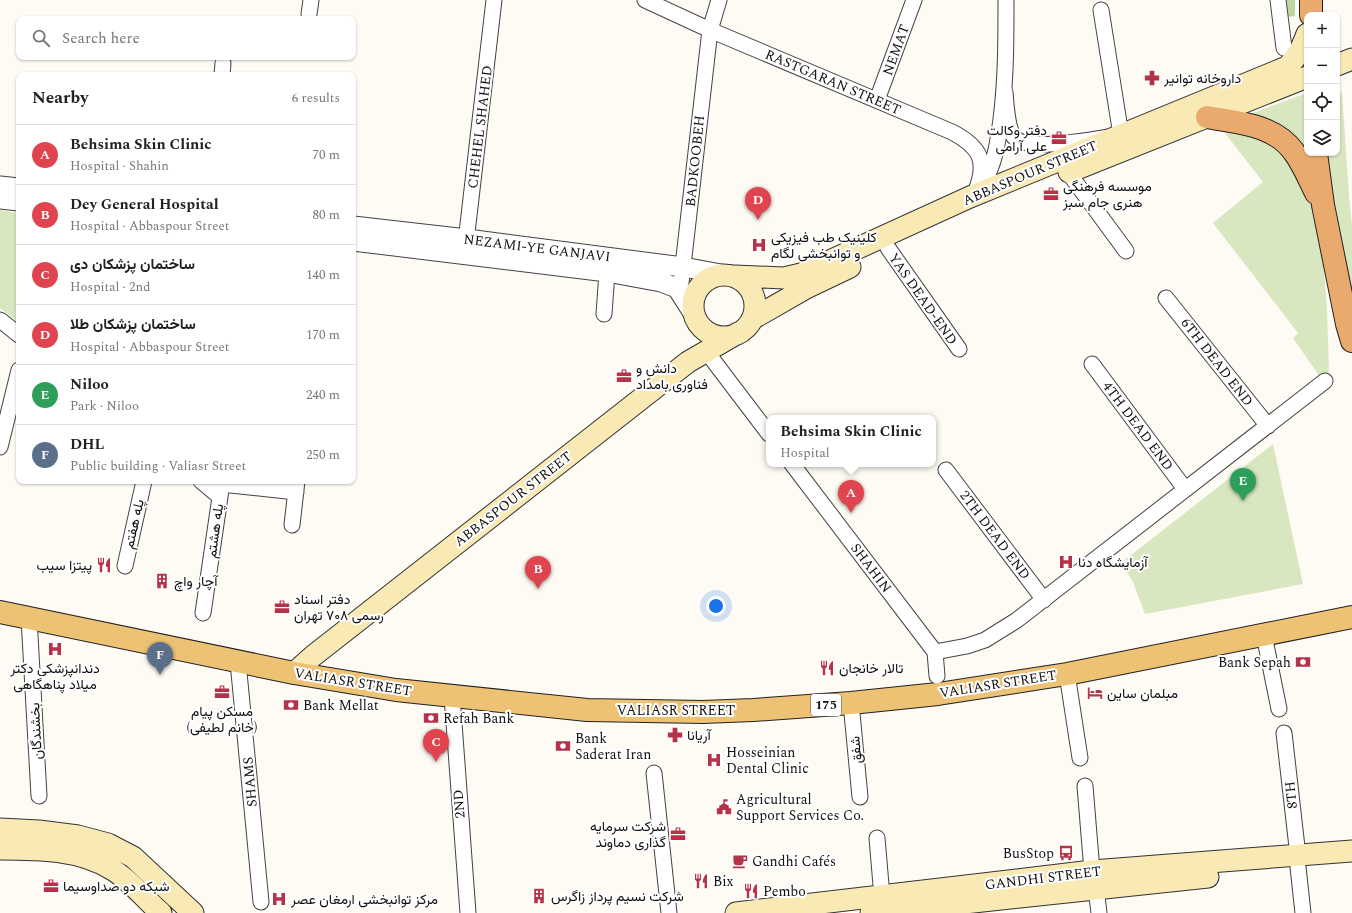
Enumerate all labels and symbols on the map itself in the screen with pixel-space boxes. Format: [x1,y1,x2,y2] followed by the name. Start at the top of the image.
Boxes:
[877,21,915,79] street label: NEMAT
[762,44,904,120] street label: RASTGARAN STREET
[462,64,498,190] street label: CHEHEL SHAHED
[1163,68,1242,89] place label: داروخانه توانیر
[1143,69,1161,87] pharmacy icon: داروخانه توانیر
[680,114,710,208] street label: BADKOOBEH
[987,120,1047,157] place label: دفتر وکالت علی آرامی
[1050,129,1068,147] office icon: دفتر وکالت علی آرامی
[959,135,1101,211] street label: ABBASPOUR STREET
[1062,176,1152,213] place label: موسسه فرهنگی هنری جام سبز
[1042,185,1060,203] office icon: موسسه فرهنگی هنری جام سبز
[745,187,771,220] pin: D
[771,227,877,264] place label: کلینیک طب فیزیکی و توانبخشی لگام
[462,229,612,267] street label: NEZAMI-YE GANJAVI
[750,236,768,254] hospital icon: کلینیک طب فیزیکی و توانبخشی لگام
[883,249,963,349] street label: YAS DEAD-END
[1176,313,1258,411] street label: 6TH DEAD END
[636,358,708,395] place label: دانش و فناوری بامداد
[615,367,633,385] office icon: دانش و فناوری بامداد
[1097,377,1179,475] street label: 4TH DEAD END
[450,446,576,552] street label: ABBASPOUR STREET
[1230,468,1256,501] pin: E
[838,480,864,513] pin: A
[954,486,1036,584] street label: 2TH DEAD END
[118,497,150,551] street label: پله هفتم
[201,502,229,560] street label: پله هشتم
[845,539,897,597] street label: SHAHIN
[1078,552,1149,573] place label: آزمایشگاه دنا
[1057,553,1075,571] hospital icon: آزمایشگاه دنا
[36,555,92,576] place label: پیتزا سیب
[95,556,113,574] restaurant icon: پیتزا سیب
[525,556,551,589] pin: B
[174,571,219,592] place label: آچار واچ
[153,572,171,590] building icon: آچار واچ
[294,589,384,626] place label: دفتر اسناد رسمی ۷۰۸ تهران
[706,596,726,616] your location
[273,598,291,616] office icon: دفتر اسناد رسمی ۷۰۸ تهران
[46,640,64,658] hospital icon: دندانپزشکی دکتر میلاد پناهگاهی
[147,642,173,675] pin: F
[1218,652,1291,673] place label: Bank Sepah
[1294,653,1312,671] bank icon: Bank Sepah
[9,658,100,695] place label: دندانپزشکی دکتر میلاد پناهگاهی
[839,658,904,679] place label: تالار خانجان
[818,659,836,677] restaurant icon: تالار خانجان
[293,662,413,702] street label: VALIASR STREET
[938,664,1058,704] street label: VALIASR STREET
[213,683,231,701] office icon: مسکن پیام (خانم لطیفی)
[1107,683,1178,704] place label: مبلمان ساین
[1086,684,1104,702] hotel icon: مبلمان ساین
[811,694,841,716] road number: 175
[303,695,379,716] place label: Bank Mellat
[282,696,300,714] bank icon: Bank Mellat
[617,700,735,721] street label: VALIASR STREET
[186,701,258,738] place label: مسکن پیام (خانم لطیفی)
[24,702,48,760] street label: بخشندگان
[443,708,514,729] place label: Refah Bank
[422,709,440,727] bank icon: Refah Bank
[687,725,712,746] place label: آریانا
[666,726,684,744] pharmacy icon: آریانا
[575,728,651,765] place label: Bank Saderat Iran
[423,729,449,762] pin: C
[844,735,868,765] street label: شفق
[554,737,572,755] bank icon: Bank Saderat Iran
[726,742,809,779] place label: Hosseinian Dental Clinic
[705,751,723,769] hospital icon: Hosseinian Dental Clinic
[237,756,263,808] street label: SHAMS
[1279,780,1303,810] street label: 8TH
[447,789,471,819] street label: 2ND
[736,789,864,826] place label: Agricultural Support Services Co.
[715,798,733,816] public building icon: Agricultural Support Services Co.
[590,816,666,853] place label: شركت سرمايه گذاری دماوند
[669,825,687,843] office icon: شركت سرمايه گذاری دماوند
[1003,843,1054,864] place label: BusStop
[1057,844,1075,862] bus stop icon: BusStop
[752,851,836,872] place label: Gandhi Cafés
[731,852,749,870] cafe icon: Gandhi Cafés
[984,860,1102,896] street label: GANDHI STREET
[713,871,734,892] place label: Bix
[692,872,710,890] restaurant icon: Bix
[63,876,170,897] place label: شبکه دو صداوسیما
[42,877,60,895] office icon: شبکه دو صداوسیما
[763,881,806,902] place label: Pembo
[742,882,760,900] restaurant icon: Pembo
[551,886,684,907] place label: شرکت نسیم پرداز زاگرس
[530,887,548,905] building icon: شرکت نسیم پرداز زاگرس
[290,889,438,910] place label: مرکز توانبخشی ارمغان عصر
[270,890,288,908] hospital icon: مرکز توانبخشی ارمغان عصر

